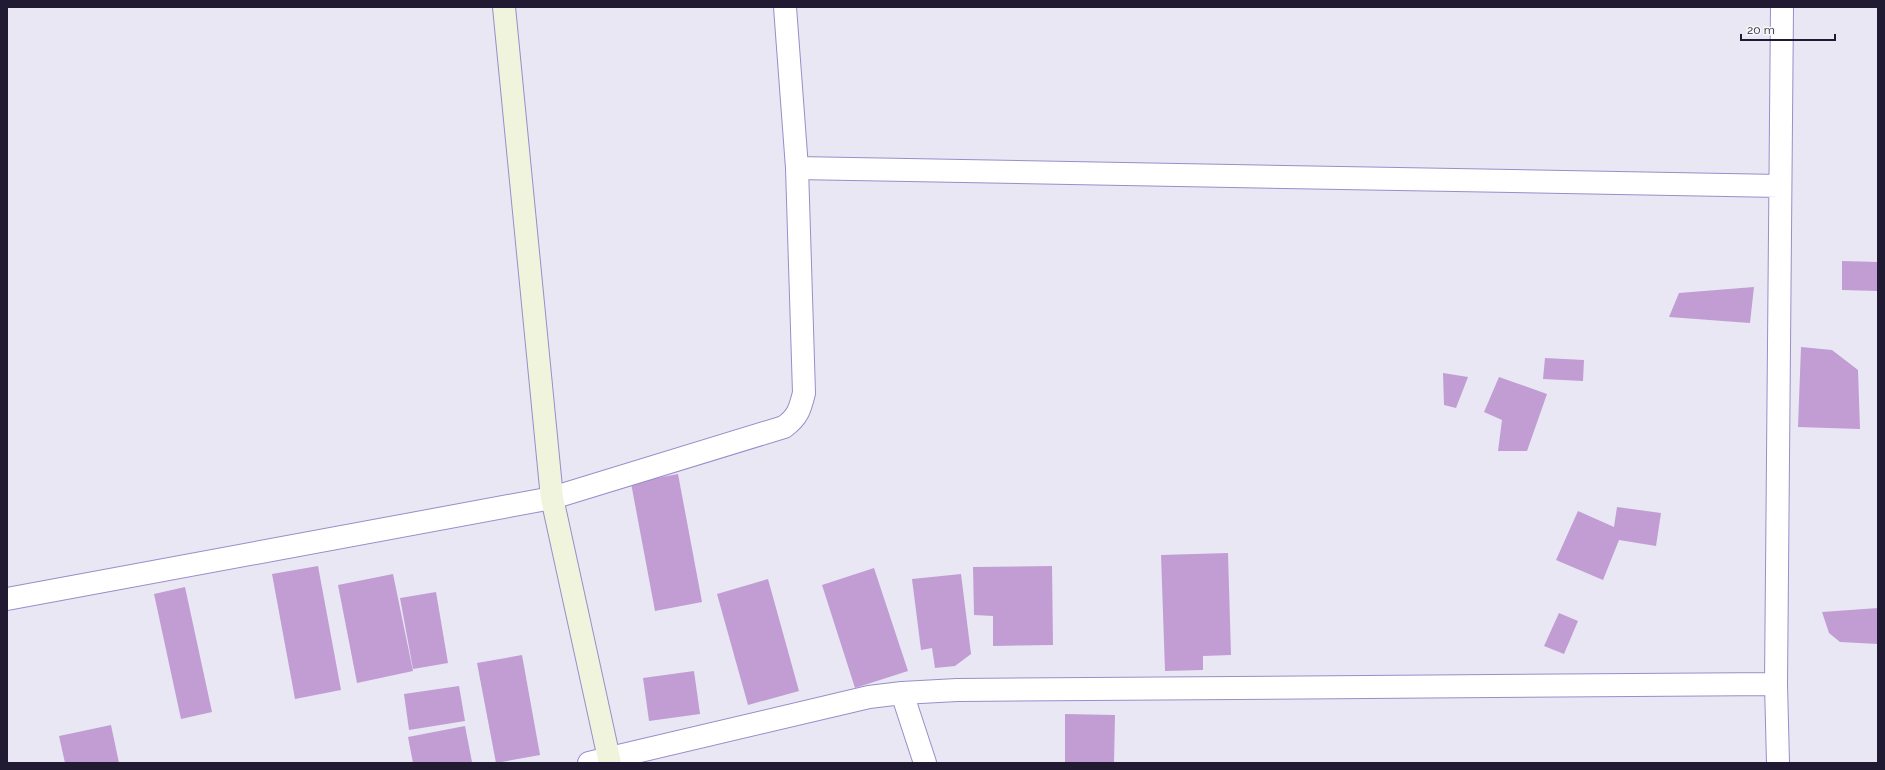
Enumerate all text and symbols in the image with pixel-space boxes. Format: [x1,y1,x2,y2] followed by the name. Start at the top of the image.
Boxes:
[1741,16,1835,42] scale bar
[1747,23,1775,37] text: 20 m

